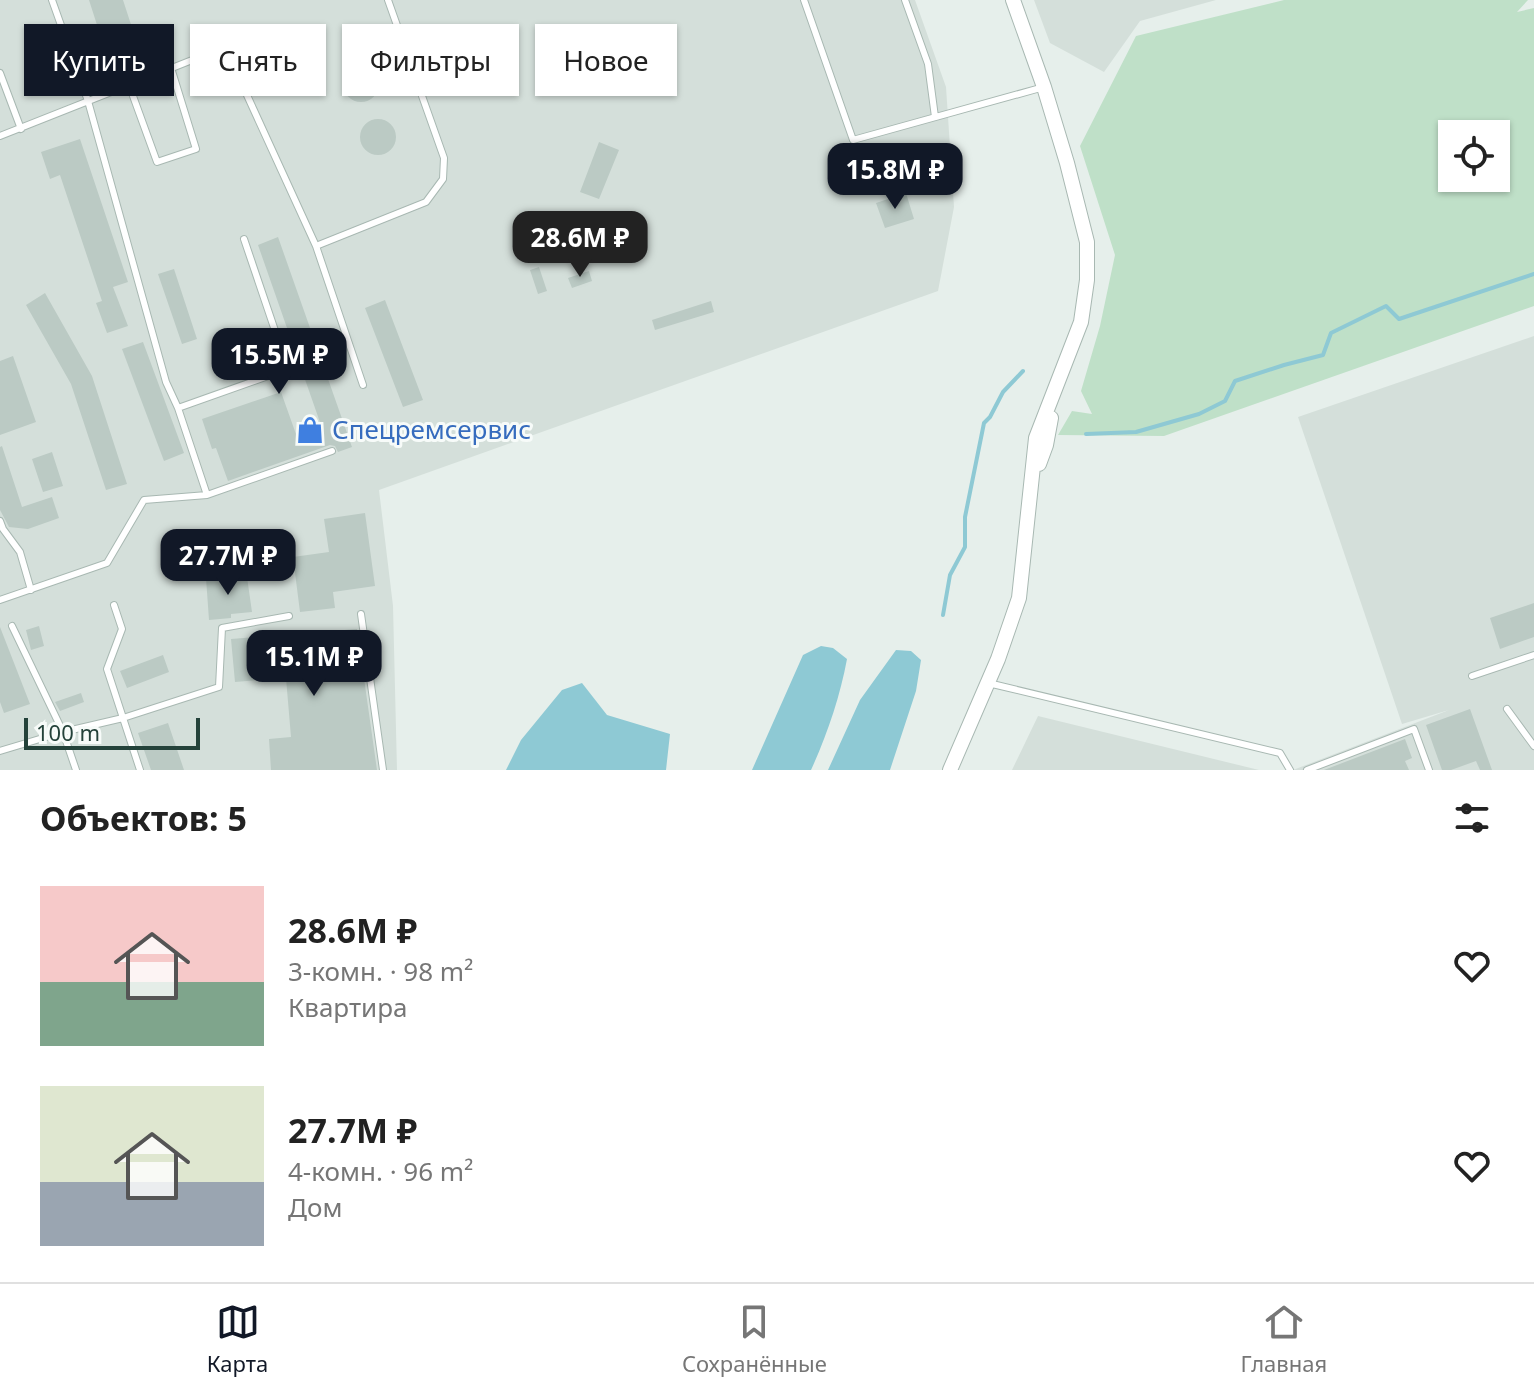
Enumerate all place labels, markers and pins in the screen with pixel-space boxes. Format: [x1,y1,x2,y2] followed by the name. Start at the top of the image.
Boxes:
[821,143,969,211] pin: 15.8M ₽
[506,211,654,279] pin: 28.6M ₽
[205,328,353,396] pin: 15.5M ₽
[332,411,531,447] place label: Спецремсервис
[295,415,325,445] shop icon: Спецремсервис
[154,529,302,597] pin: 27.7M ₽
[240,630,388,698] pin: 15.1M ₽

